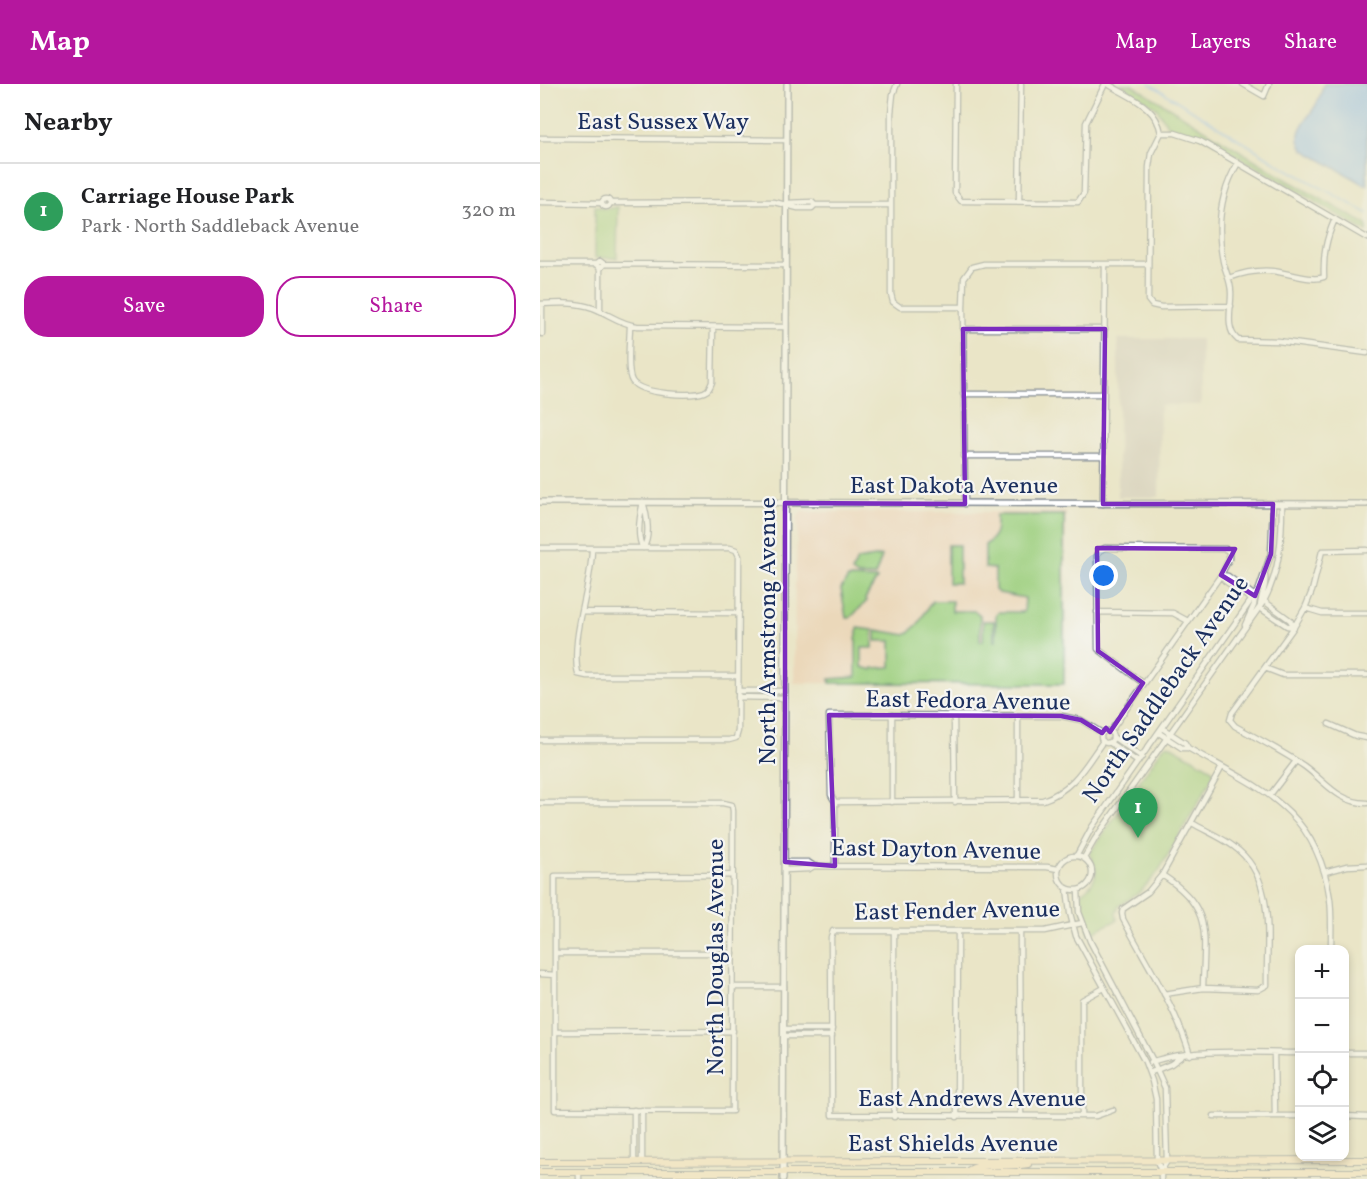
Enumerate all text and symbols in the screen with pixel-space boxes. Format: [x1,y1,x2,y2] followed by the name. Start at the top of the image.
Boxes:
[30,23,90,62] text: Map
[1115,28,1157,57] text: Map
[1190,28,1251,57] text: Layers
[1284,28,1337,57] text: Share
[24,105,113,141] text: Nearby
[577,106,749,140] street label: East Sussex Way
[81,182,294,213] text: Carriage House Park
[39,197,48,225] text: 1
[461,197,516,225] text: 320 m
[81,213,359,241] text: Park · North Saddleback Avenue
[24,276,264,337] button: Save
[276,276,516,337] button: Share
[850,470,1058,504] street label: East Dakota Avenue
[752,497,786,765] street label: North Armstrong Avenue
[1089,561,1118,590] your location
[1075,570,1258,811] street label: North Saddleback Avenue
[865,683,1071,721] street label: East Fedora Avenue
[1118,788,1158,838] pin: 1
[831,832,1041,870] street label: East Dayton Avenue
[700,839,734,1075] street label: North Douglas Avenue
[854,893,1060,931] street label: East Fender Avenue
[1295,945,1349,1161] map controls
[1295,945,1349,999] button: +
[1295,999,1349,1053] button: −
[1295,1053,1349,1107] button: locate
[858,1083,1086,1117] street label: East Andrews Avenue
[1295,1107,1349,1161] button: layers
[848,1128,1058,1162] street label: East Shields Avenue

